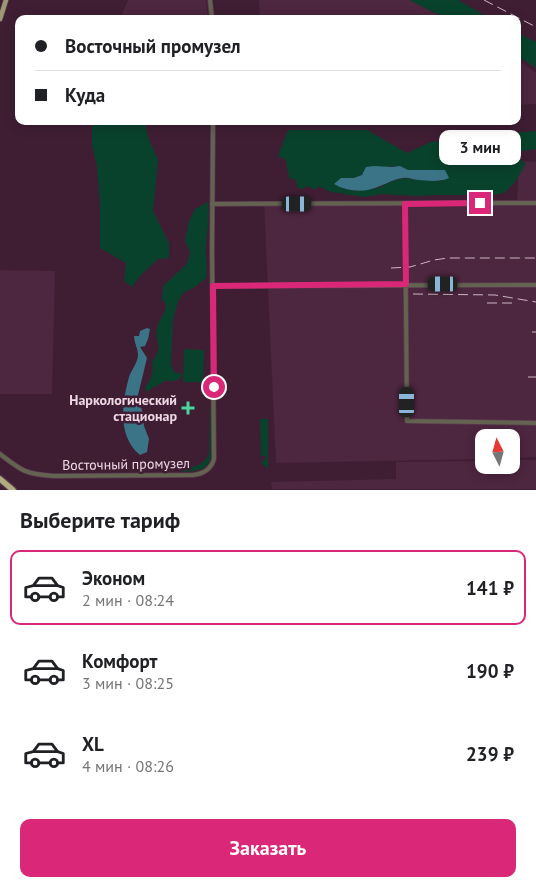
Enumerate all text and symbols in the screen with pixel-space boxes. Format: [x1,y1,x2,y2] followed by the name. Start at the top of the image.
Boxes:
[65,34,241,58] text: Восточный промузел
[65,83,105,107] text: Куда
[439,130,521,166] callout: 3 мин
[459,137,501,157] text: 3 мин
[469,192,491,214] route end
[282,197,312,212] car
[428,277,458,292] car
[203,376,225,398] route start
[399,387,414,417] car
[69,391,177,425] place label: Наркологический стационар
[181,401,195,415] marker: Наркологический стационар
[475,429,520,474] north arrow
[475,429,520,474] map controls
[62,454,190,474] street label: Восточный промузел
[20,506,180,534] text: Выберите тариф
[22,565,67,610] icon: car
[82,566,145,590] text: Эконом
[466,576,514,600] text: 141 ₽
[82,590,174,610] text: 2 мин · 08:24
[22,648,67,693] icon: car
[82,649,158,673] text: Комфорт
[466,659,514,683] text: 190 ₽
[82,673,174,693] text: 3 мин · 08:25
[22,731,67,776] icon: car
[82,732,104,756] text: XL
[466,742,514,766] text: 239 ₽
[82,756,174,776] text: 4 мин · 08:26
[20,819,516,877] button: Заказать

